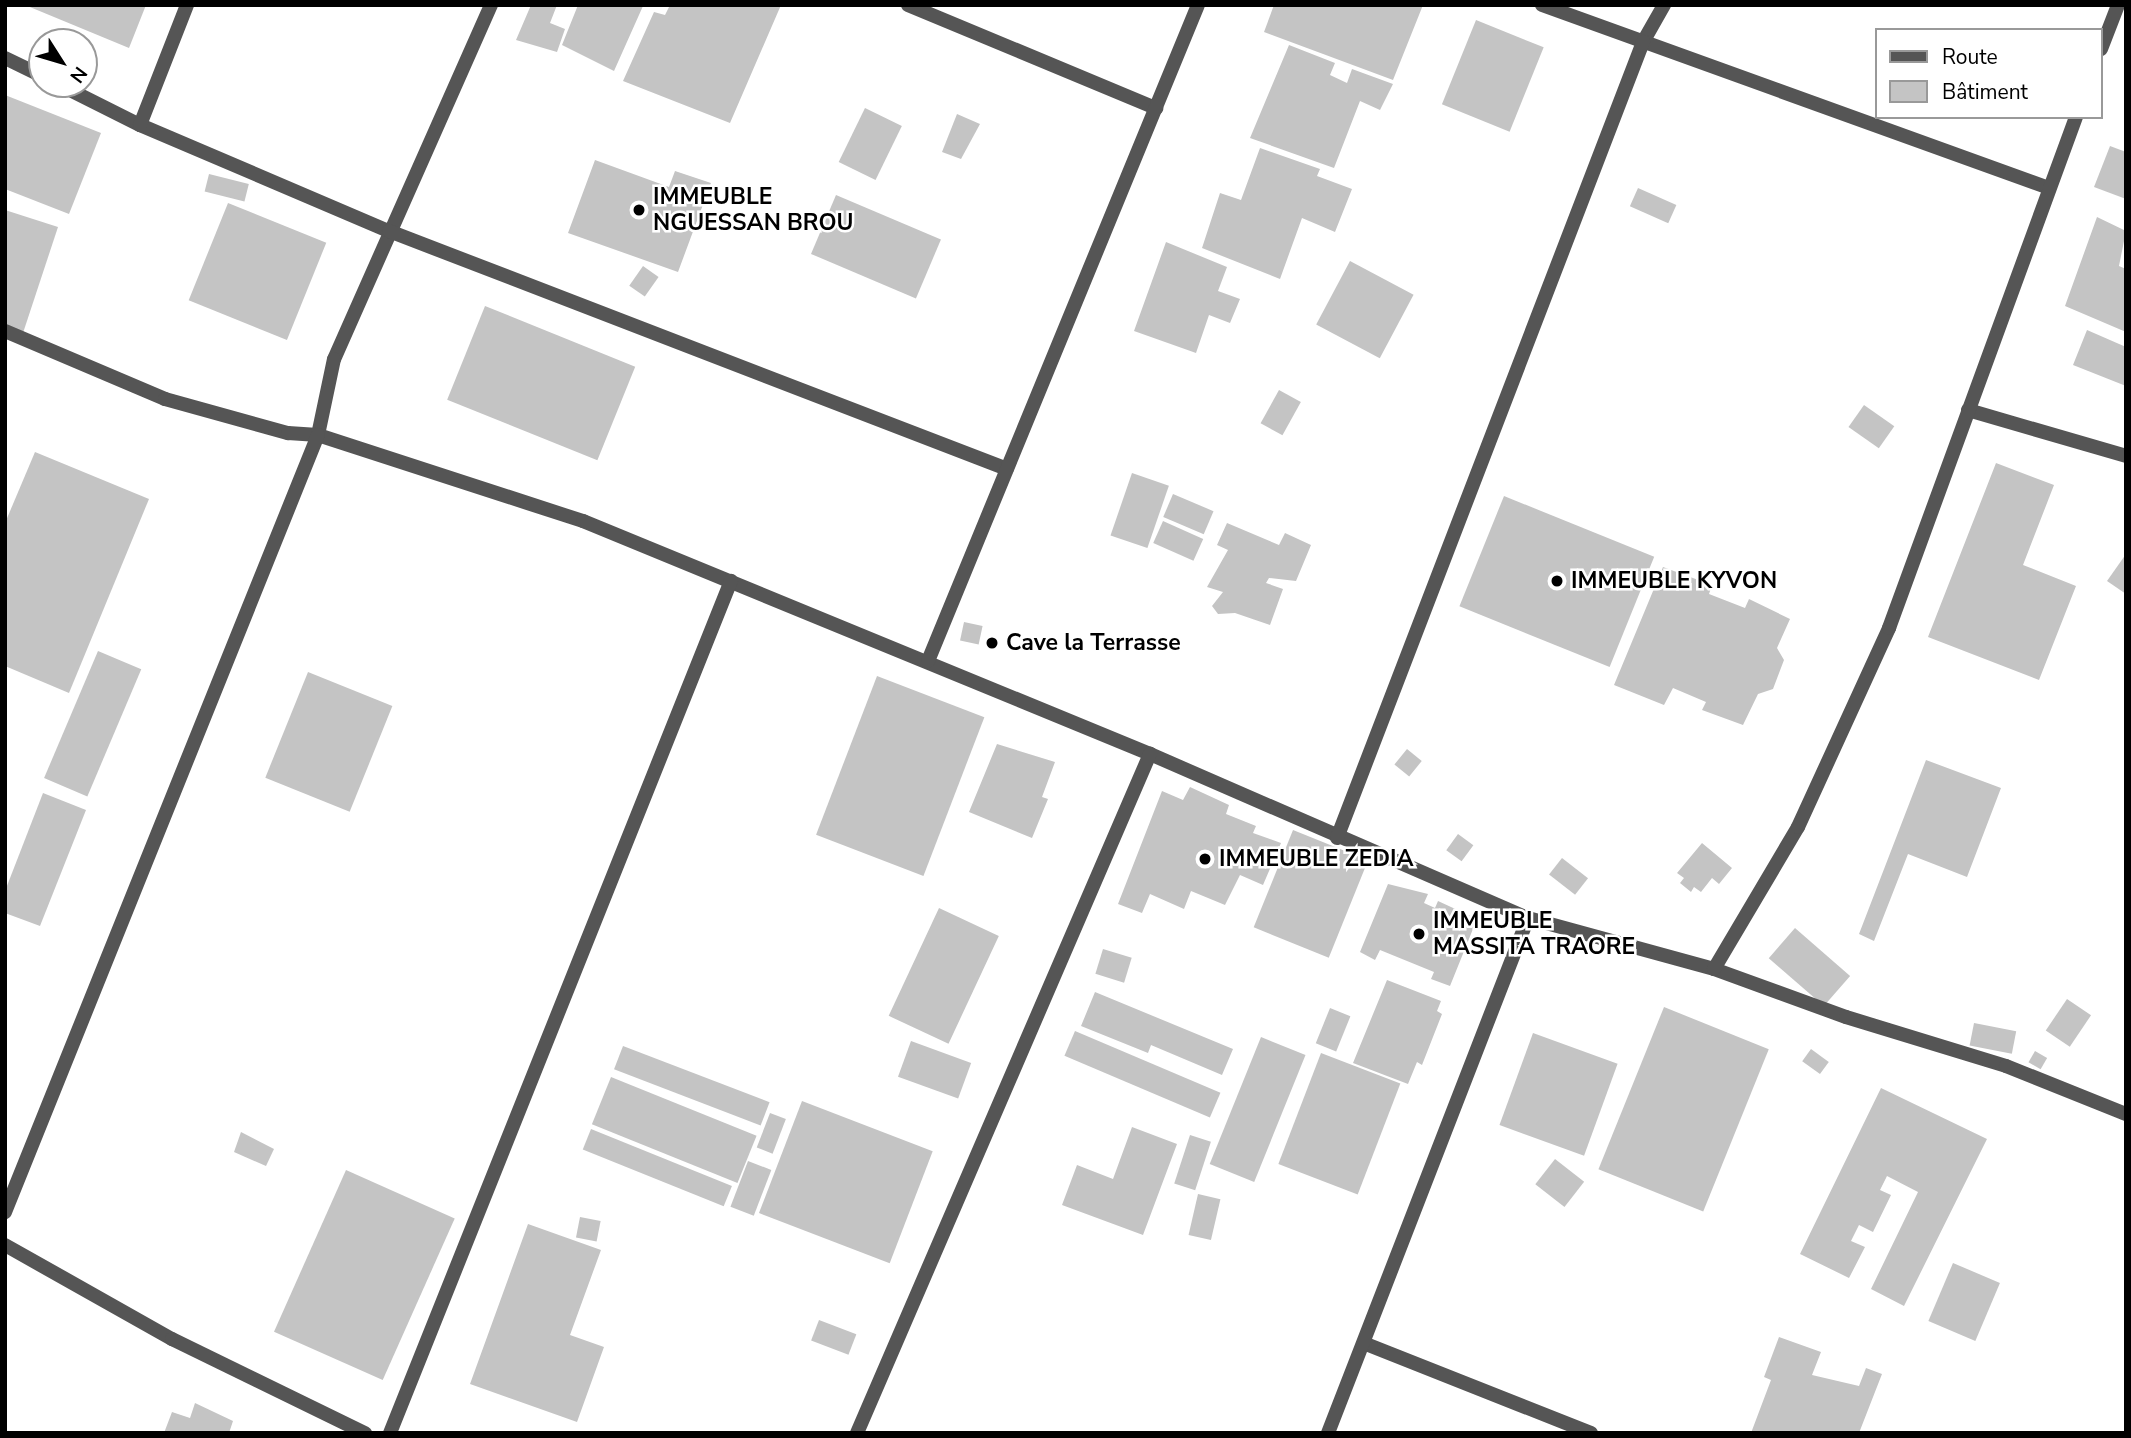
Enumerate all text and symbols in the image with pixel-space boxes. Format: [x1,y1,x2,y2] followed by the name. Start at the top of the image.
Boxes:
[28,28,98,98] north arrow
[1876,28,2103,119] legend
[1942,43,1998,71] text: Route
[64,61,93,88] text: N
[1942,78,2028,106] text: Bâtiment
[653,183,854,237] place label: IMMEUBLE NGUESSAN BROU
[631,202,647,218] marker: IMMEUBLE NGUESSAN BROU
[1571,567,1777,595] place label: IMMEUBLE KYVON
[1549,573,1565,589] marker: IMMEUBLE KYVON
[1006,629,1181,657] place label: Cave la Terrasse
[984,635,1000,651] marker: Cave la Terrasse
[1219,845,1414,873] place label: IMMEUBLE ZEDIA
[1197,851,1213,867] marker: IMMEUBLE ZEDIA
[1433,907,1635,961] place label: IMMEUBLE MASSITA TRAORE
[1411,926,1427,942] marker: IMMEUBLE MASSITA TRAORE

